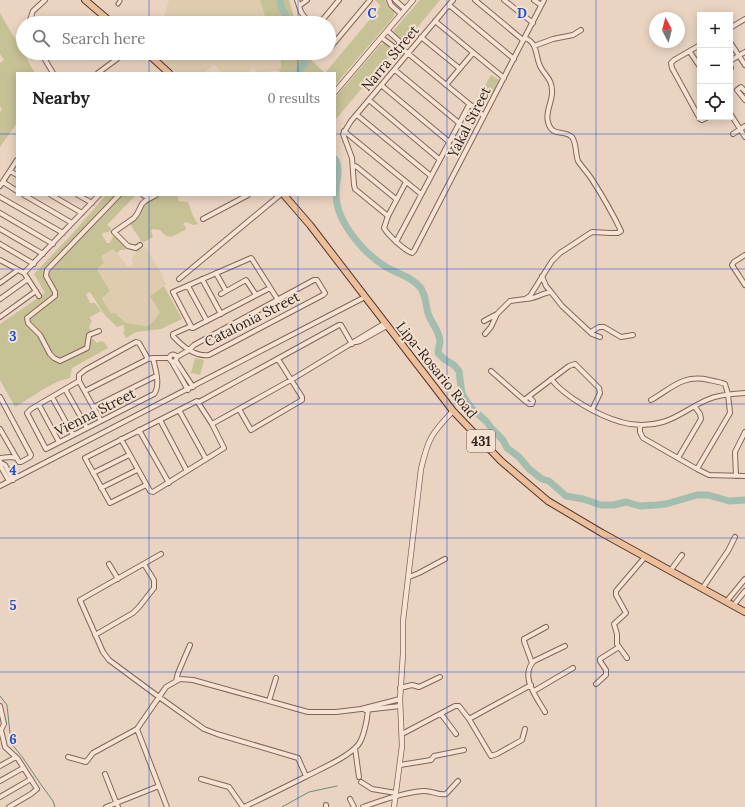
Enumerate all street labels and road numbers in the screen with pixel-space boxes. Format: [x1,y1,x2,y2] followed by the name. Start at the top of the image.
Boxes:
[357,21,423,95] street label: Narra Street
[443,83,495,161] street label: Yakal Street
[201,287,303,351] street label: Catalonia Street
[393,318,481,422] street label: Lipa-Rosario Road
[51,384,139,440] street label: Vienna Street
[467,430,495,452] road number: 431

